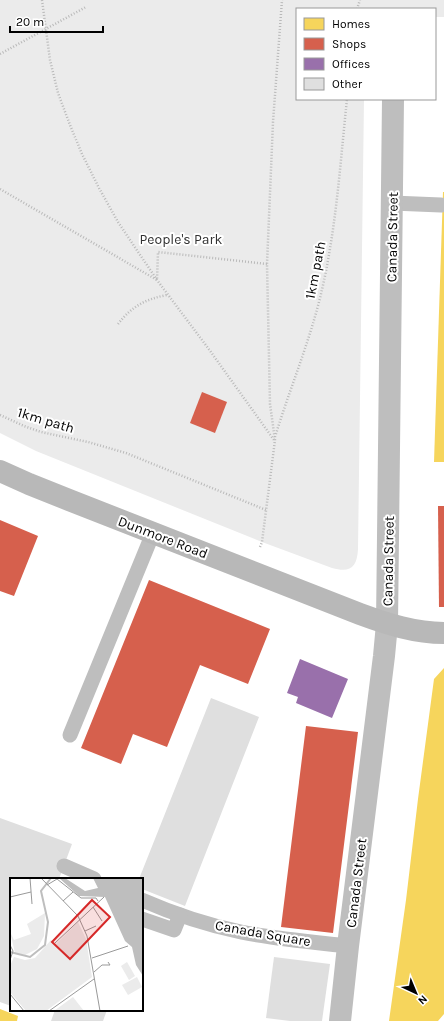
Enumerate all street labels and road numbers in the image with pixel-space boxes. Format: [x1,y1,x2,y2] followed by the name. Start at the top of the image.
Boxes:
[383,192,402,282] street label: Canada Street
[302,240,329,300] street label: 1km path
[15,404,76,437] street label: 1km path
[116,513,210,562] street label: Dunmore Road
[379,516,398,606] street label: Canada Street
[343,837,370,929] street label: Canada Street
[214,917,312,950] street label: Canada Square

